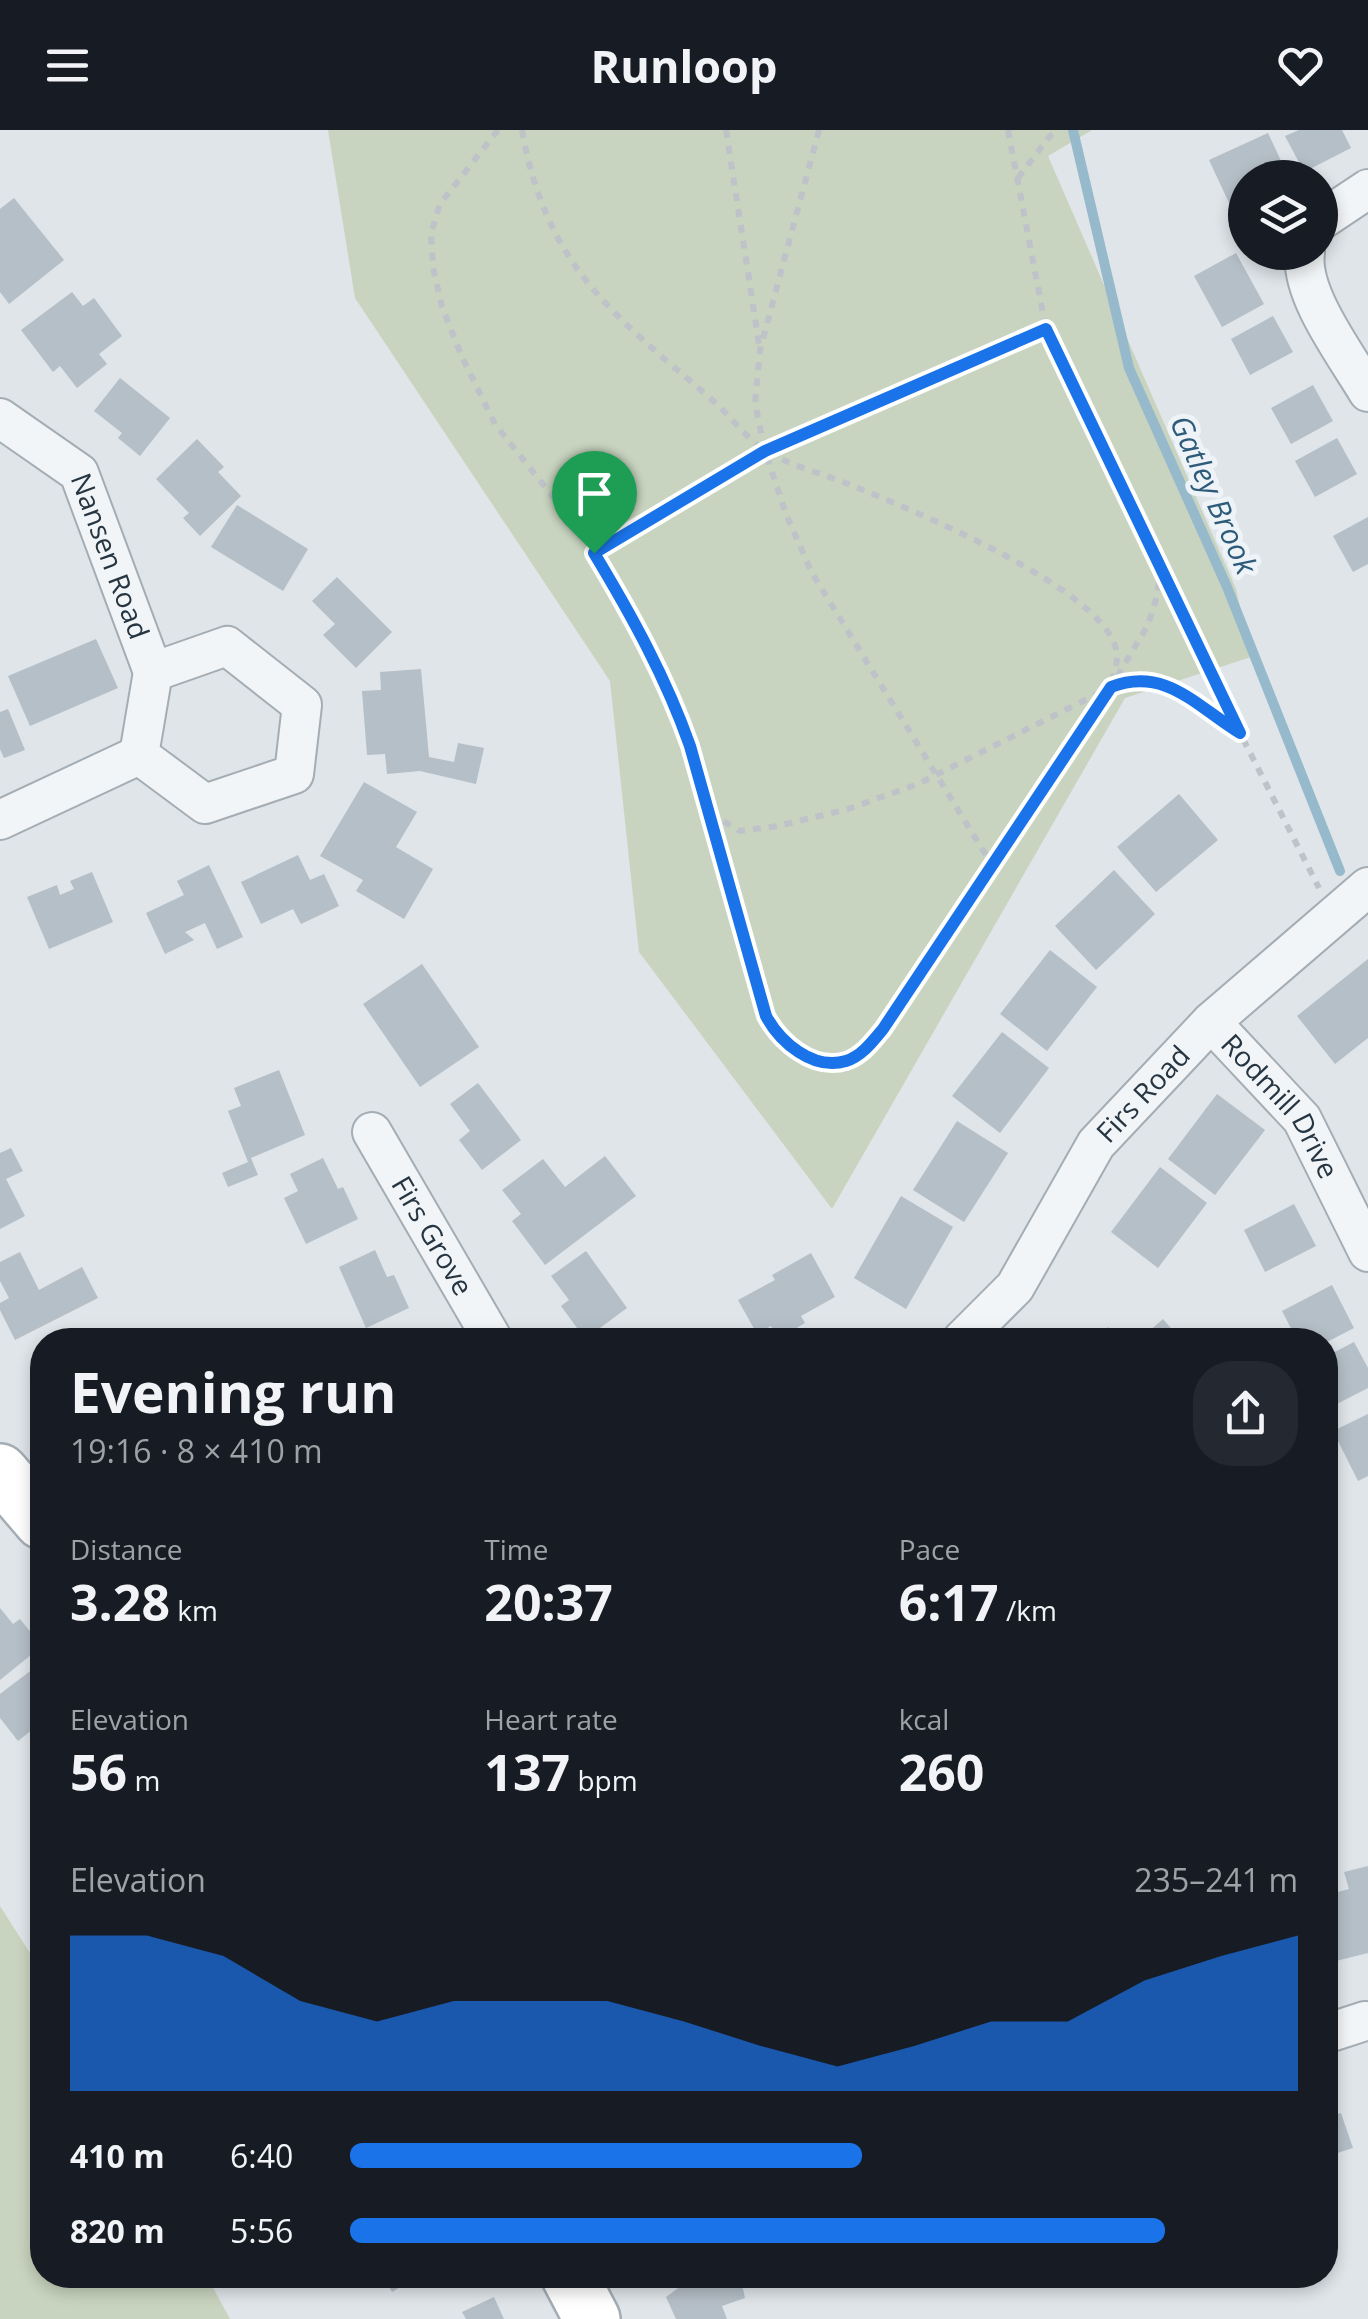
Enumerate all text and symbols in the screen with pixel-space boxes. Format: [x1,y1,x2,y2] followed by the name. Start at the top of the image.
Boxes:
[591,35,777,96] text: Runloop
[40,38,95,93] icon: menu
[1273,38,1328,93] icon: heart
[1228,160,1338,270] map controls
[1228,160,1338,270] button: layers
[1161,409,1268,581] water label: Gatley Brook
[552,451,637,554] pin
[567,466,622,521] icon: arrive
[63,468,159,644] street label: Nansen Road
[1214,1025,1348,1184] street label: Rodmill Drive
[1087,1036,1198,1150] street label: Firs Road
[384,1169,483,1302] street label: Firs Grove
[70,1354,396,1429] text: Evening run
[1193,1361,1298,1466] button: share
[70,1429,323,1472] text: 19:16 · 8 × 410 m
[70,1530,183,1568] text: Distance
[484,1530,548,1568] text: Time
[899,1530,960,1568] text: Pace
[70,1568,170,1636] text: 3.28
[484,1568,613,1636] text: 20:37
[899,1568,999,1636] text: 6:17
[170,1591,218,1629] text: km
[999,1591,1057,1629] text: /km
[70,1700,189,1738] text: Elevation
[484,1700,618,1738] text: Heart rate
[899,1700,949,1738] text: kcal
[70,1738,127,1806] text: 56
[484,1738,570,1806] text: 137
[899,1738,984,1806] text: 260
[127,1761,160,1799] text: m
[570,1761,638,1799] text: bpm
[70,1858,206,1901] text: Elevation
[1134,1858,1298,1901] text: 235–241 m
[70,2134,165,2177] text: 410 m
[230,2134,293,2177] text: 6:40
[70,2209,165,2252] text: 820 m
[230,2209,293,2252] text: 5:56

